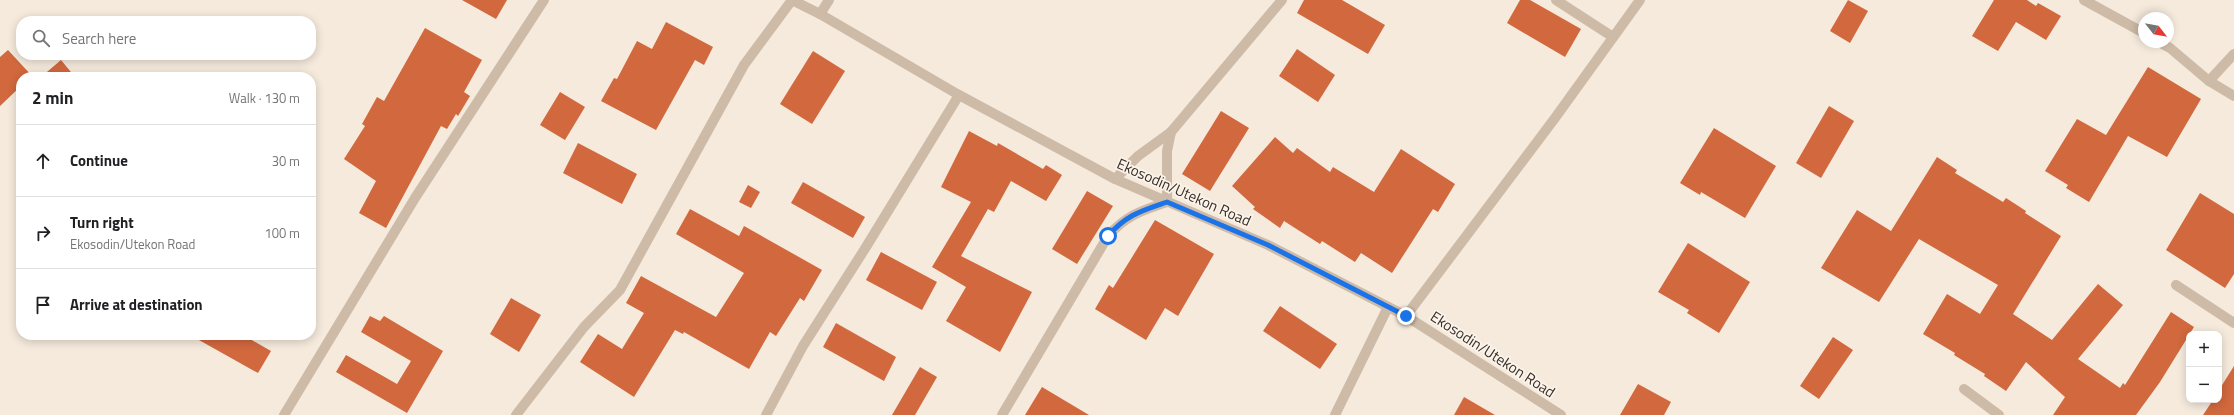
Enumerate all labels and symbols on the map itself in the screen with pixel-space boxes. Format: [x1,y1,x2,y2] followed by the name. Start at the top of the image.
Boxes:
[2138,12,2174,48] north arrow
[1113,152,1255,232] street label: Ekosodin/Utekon Road
[1099,227,1117,245] route start
[1426,305,1560,403] street label: Ekosodin/Utekon Road
[1397,307,1415,325] route end

